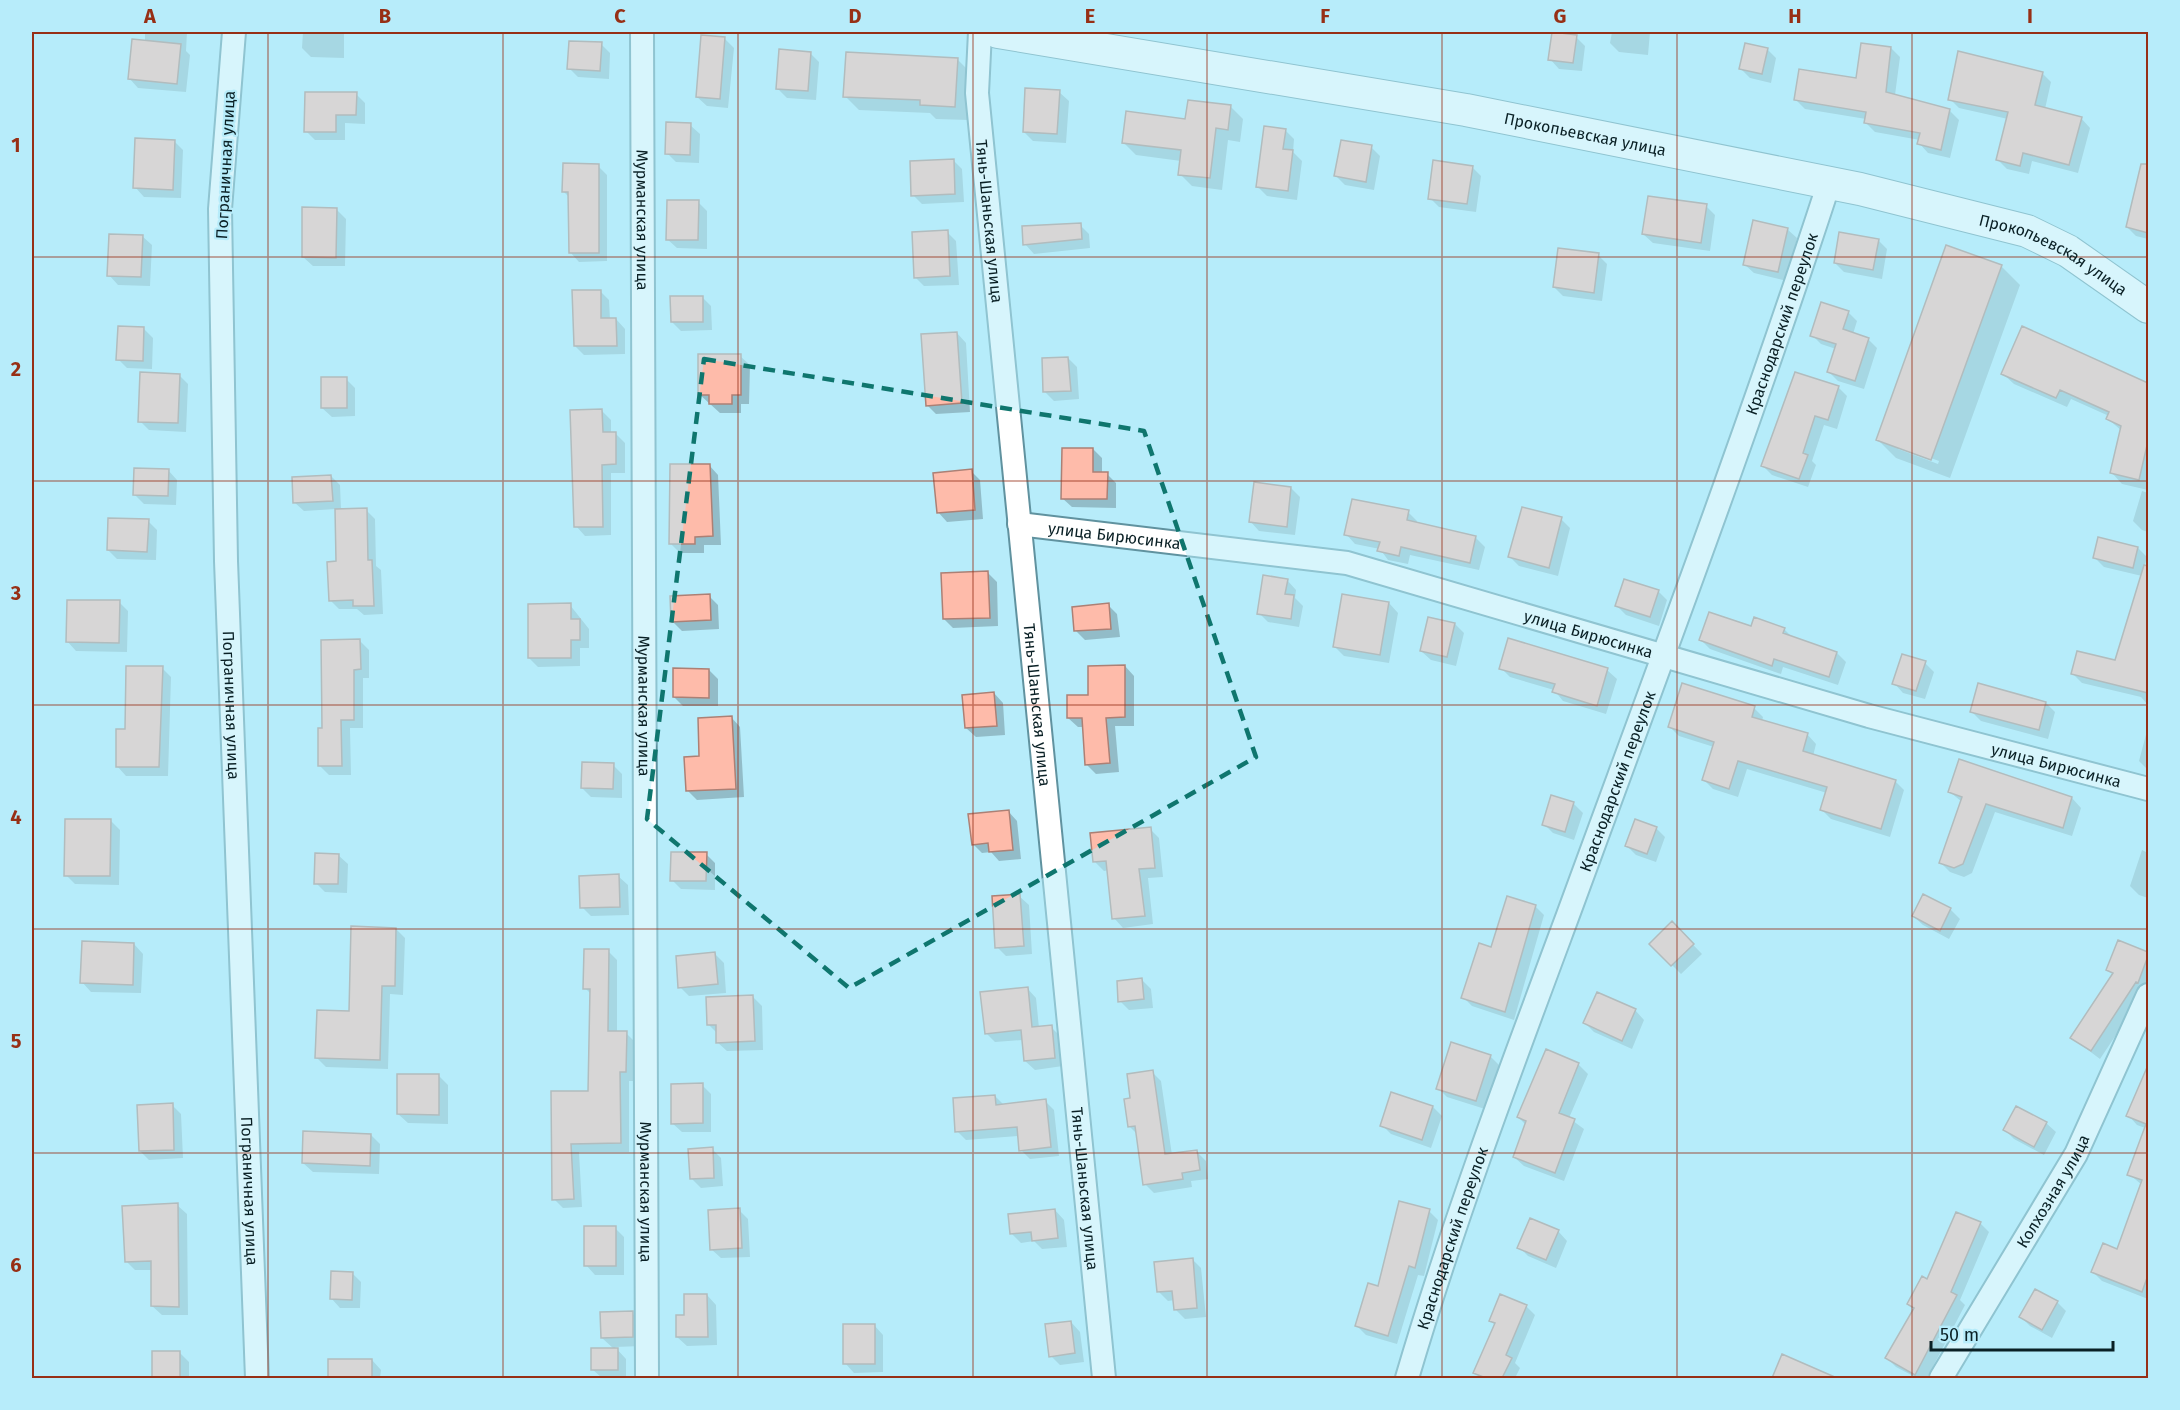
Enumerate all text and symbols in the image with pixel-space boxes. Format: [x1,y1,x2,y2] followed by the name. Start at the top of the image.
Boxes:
[143,4,157,28] text: A
[379,4,391,28] text: B
[614,4,626,28] text: C
[848,4,862,28] text: D
[1085,4,1095,28] text: E
[1320,4,1330,28] text: F
[1554,4,1566,28] text: G
[1788,4,1802,28] text: H
[2027,4,2033,28] text: I
[212,90,239,240] street label: Пограничная улица
[1502,109,1668,160] street label: Прокопьевская улица
[11,133,21,157] text: 1
[972,139,1007,304] street label: Тянь-Шаньская улица
[632,149,652,291] street label: Мурманская улица
[1977,210,2131,299] street label: Прокопьевская улица
[1742,230,1822,418] street label: Краснодарский переулок
[11,357,21,381] text: 2
[1047,519,1182,553] street label: улица Бирюсинка
[10,581,21,605] text: 3
[1522,606,1655,662] street label: улица Бирюсинка
[1019,623,1054,787] street label: Тянь-Шаньская улица
[219,631,243,780] street label: Пограничная улица
[634,635,654,777] street label: Мурманская улица
[1576,688,1660,874] street label: Краснодарский переулок
[1989,739,2123,792] street label: улица Бирюсинка
[10,805,22,829] text: 4
[11,1029,22,1053] text: 5
[1067,1106,1102,1271] street label: Тянь-Шаньская улица
[237,1116,262,1266] street label: Пограничная улица
[636,1121,656,1263] street label: Мурманская улица
[2013,1132,2094,1251] street label: Колхозная улица
[1413,1144,1492,1332] street label: Краснодарский переулок
[10,1253,22,1277] text: 6
[1931,1314,2112,1352] scale bar
[1940,1324,1979,1346] text: 50 m

